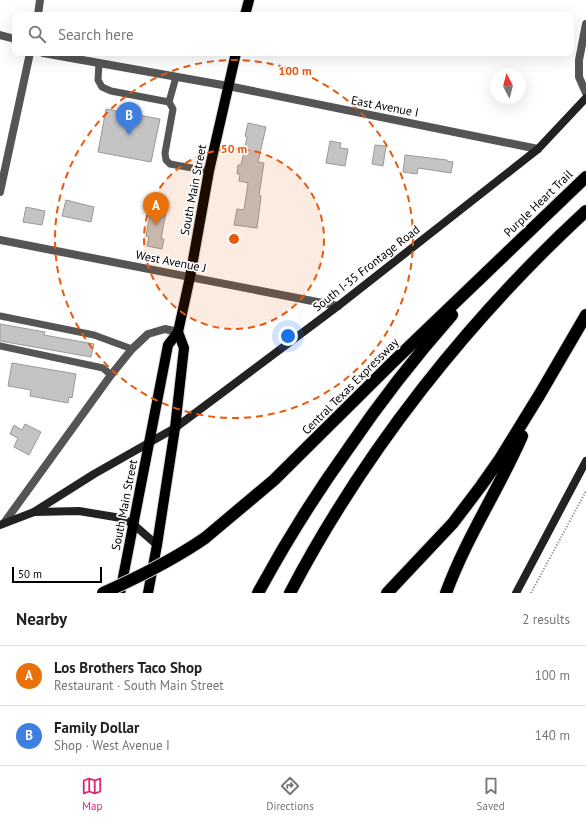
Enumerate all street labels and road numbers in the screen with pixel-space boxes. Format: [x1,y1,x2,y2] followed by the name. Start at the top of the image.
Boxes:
[350,92,420,120] street label: East Avenue I
[177,143,209,237] street label: South Main Street
[501,166,576,240] street label: Purple Heart Trail
[310,222,422,314] street label: South I-35 Frontage Road
[134,247,208,275] street label: West Avenue J
[299,334,402,437] street label: Central Texas Expressway
[108,458,140,552] street label: South Main Street

